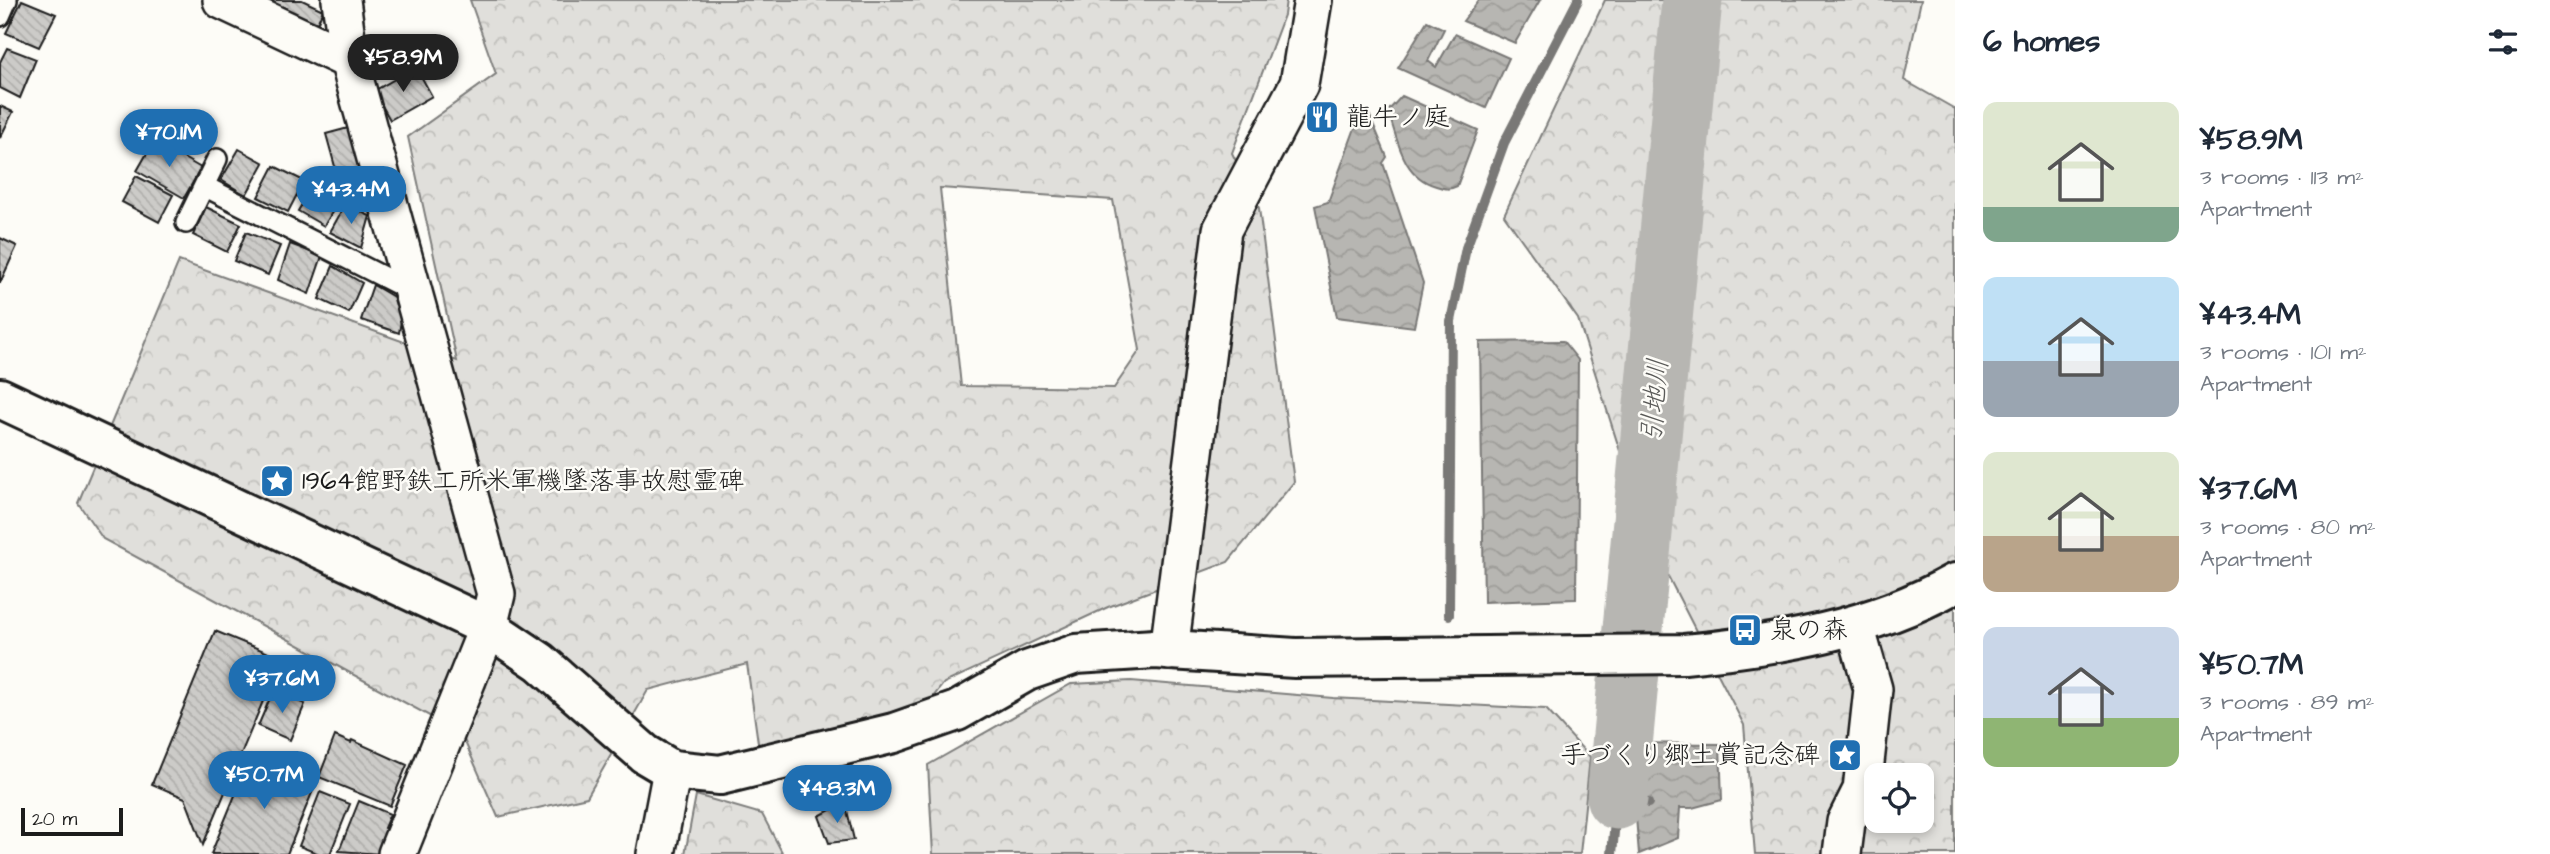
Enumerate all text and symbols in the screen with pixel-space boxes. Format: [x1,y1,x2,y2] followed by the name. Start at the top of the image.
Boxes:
[1983,21,2100,63] text: 6 homes
[2484,23,2522,61] icon: filters
[346,34,460,94] pin: ¥58.9M
[364,41,442,73] text: ¥58.9M
[1303,98,1341,136] restaurant icon: 龍牛ノ庭
[1346,99,1450,135] place label: 龍牛ノ庭
[112,110,226,169] pin: ¥70.1M
[136,116,202,148] text: ¥70.1M
[2200,119,2303,161] text: ¥58.9M
[2039,130,2123,214] icon: home
[2200,161,2364,193] text: 3 rooms · 113 m²
[294,166,408,226] pin: ¥43.4M
[312,173,390,205] text: ¥43.4M
[2200,193,2312,225] text: Apartment
[2200,294,2301,336] text: ¥43.4M
[2039,305,2123,389] icon: home
[2200,336,2367,368] text: 3 rooms · 101 m²
[1632,356,1678,444] water label: 引地川
[2200,368,2312,400] text: Apartment
[258,462,296,500] place icon: 1964館野鉄工所米軍機墜落事故慰霊碑
[302,463,744,499] place label: 1964館野鉄工所米軍機墜落事故慰霊碑
[2200,469,2298,511] text: ¥37.6M
[2039,480,2123,564] icon: home
[2200,511,2376,543] text: 3 rooms · 80 m²
[2200,543,2312,575] text: Apartment
[1726,611,1764,649] bus stop icon: 泉の森
[1770,612,1848,648] place label: 泉の森
[2200,644,2304,686] text: ¥50.7M
[2039,655,2123,739] icon: home
[225,656,339,715] pin: ¥37.6M
[245,662,319,694] text: ¥37.6M
[2200,686,2374,718] text: 3 rooms · 89 m²
[2200,718,2312,750] text: Apartment
[1826,736,1864,774] place icon: 手づくり郷土賞記念碑
[1560,737,1820,773] place label: 手づくり郷土賞記念碑
[207,752,321,811] pin: ¥50.7M
[224,758,304,790] text: ¥50.7M
[1864,763,1934,833] map controls
[1864,763,1934,833] button: locate
[780,766,894,825] pin: ¥48.3M
[799,772,875,804] text: ¥48.3M
[21,805,122,837] scale bar
[32,806,77,833] text: 20 m

